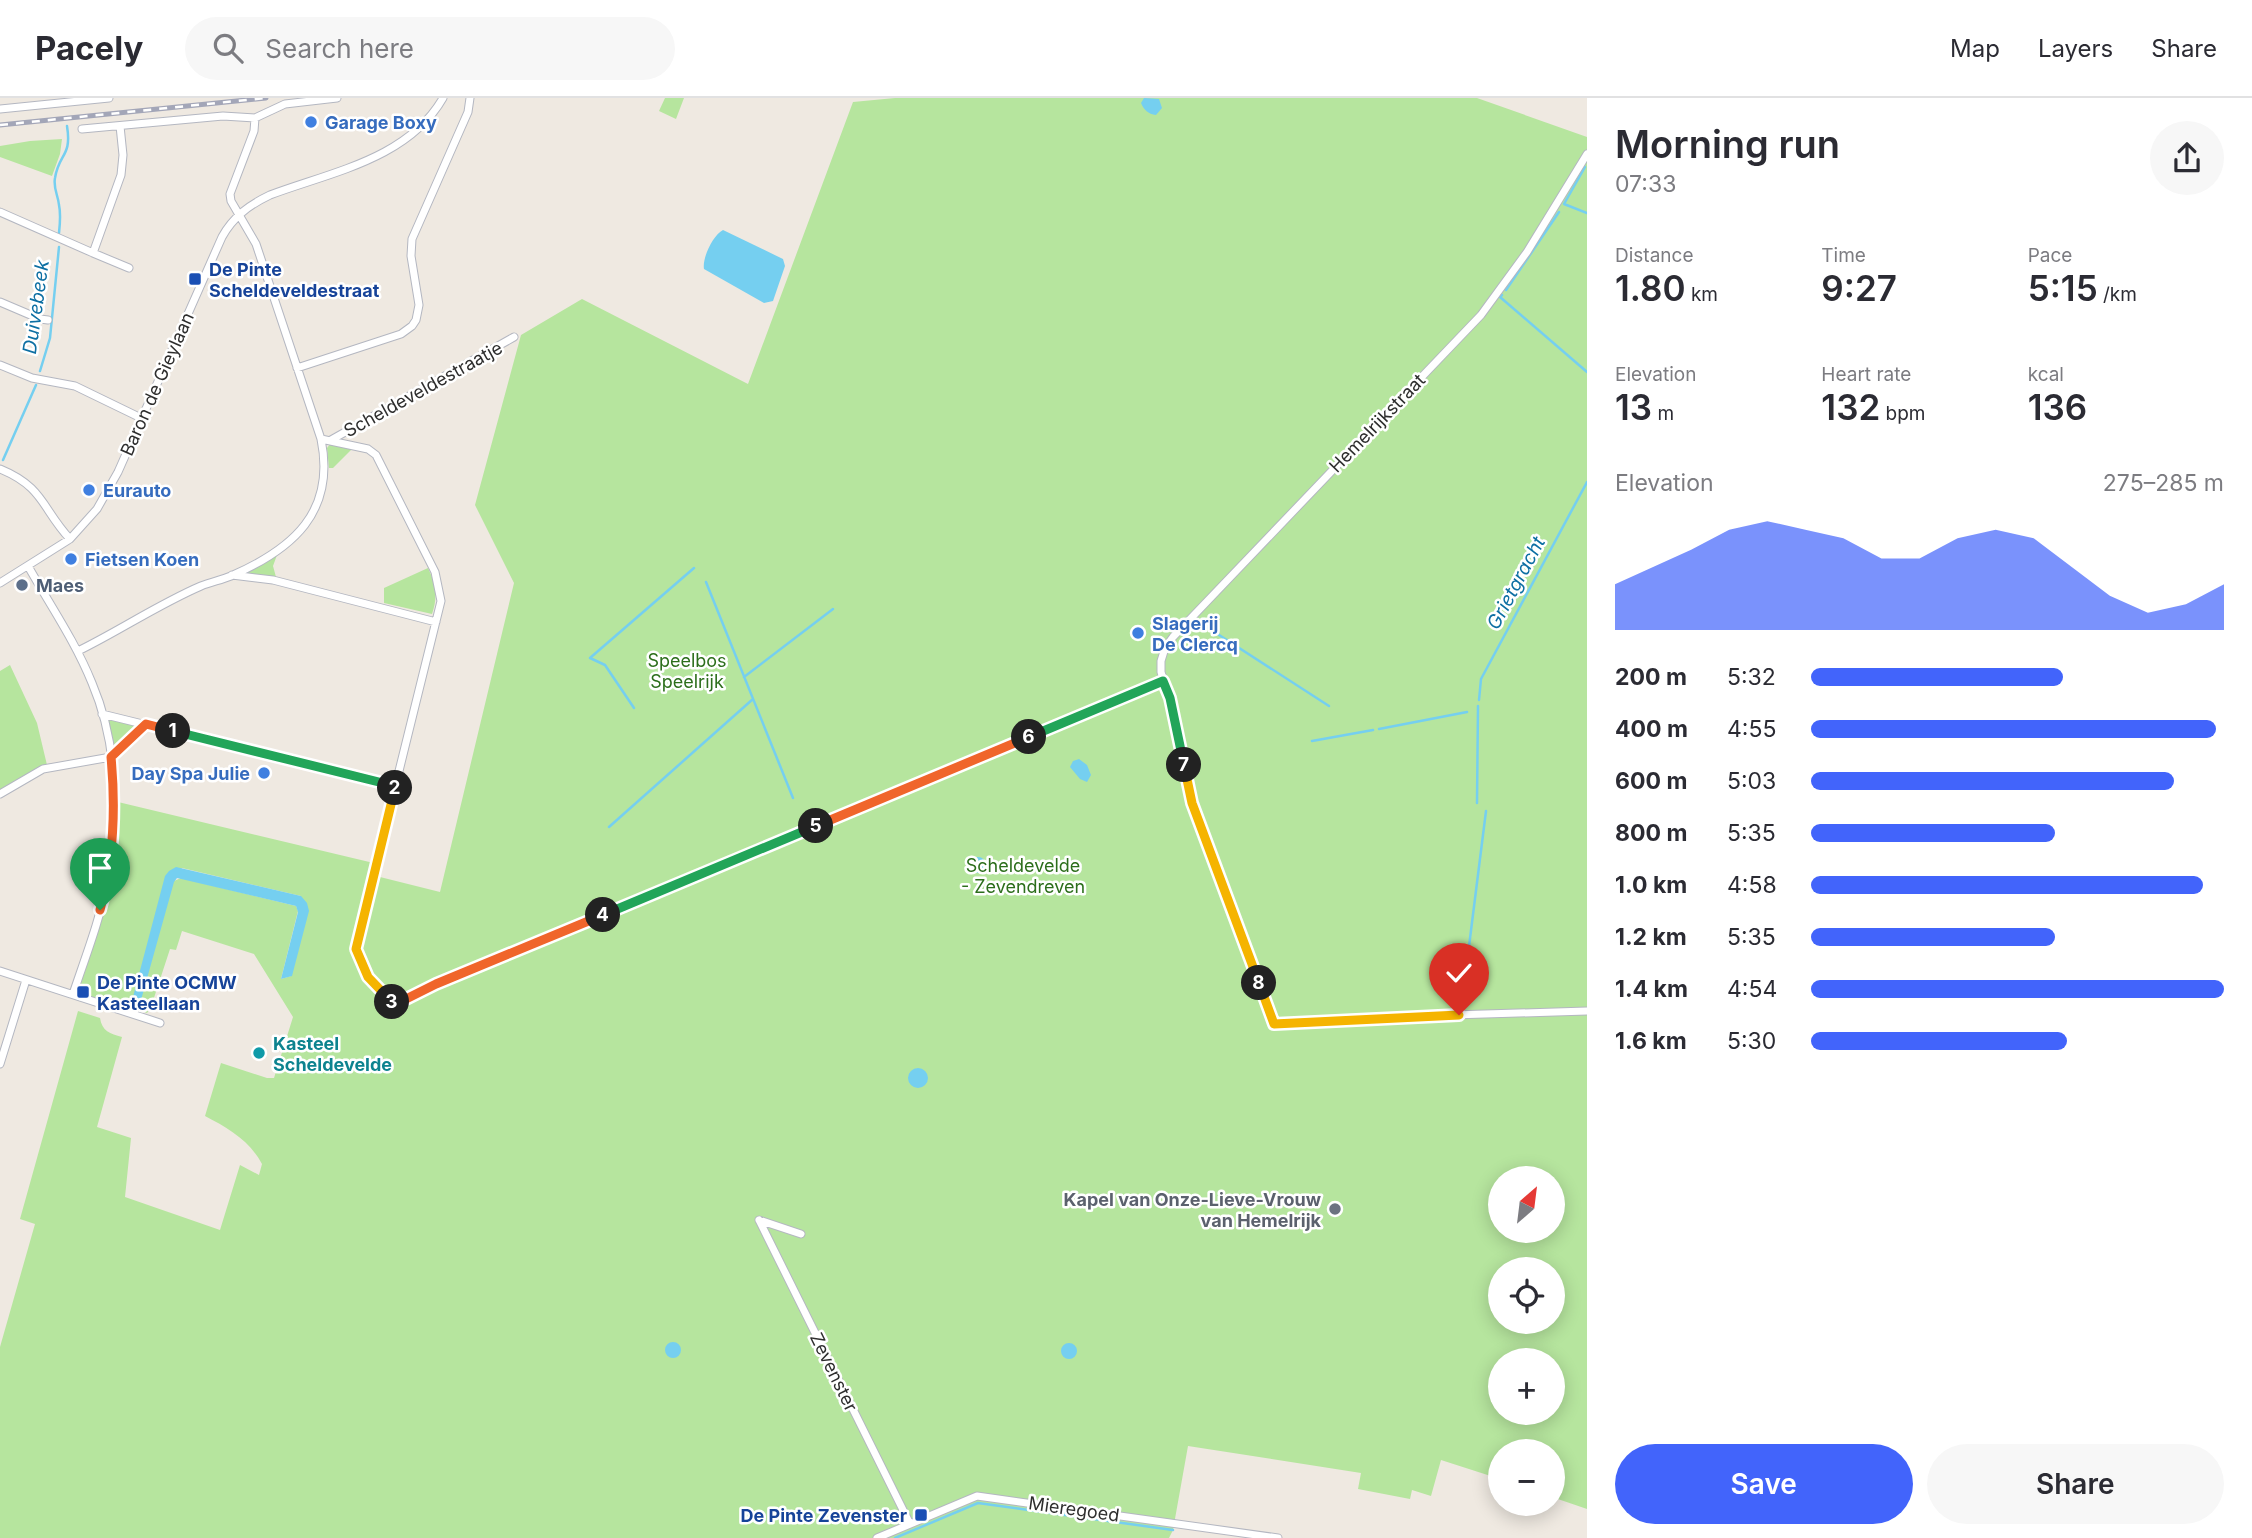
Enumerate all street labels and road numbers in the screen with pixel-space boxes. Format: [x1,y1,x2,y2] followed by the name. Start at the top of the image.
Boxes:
[116,309,198,459] street label: Baron de Gieylaan
[340,337,506,441] street label: Scheldeveldestraatje
[1325,369,1429,476] street label: Hemelrijkstraat
[806,1329,862,1415] street label: Zevenster
[1027,1492,1121,1526] street label: Mieregoed

